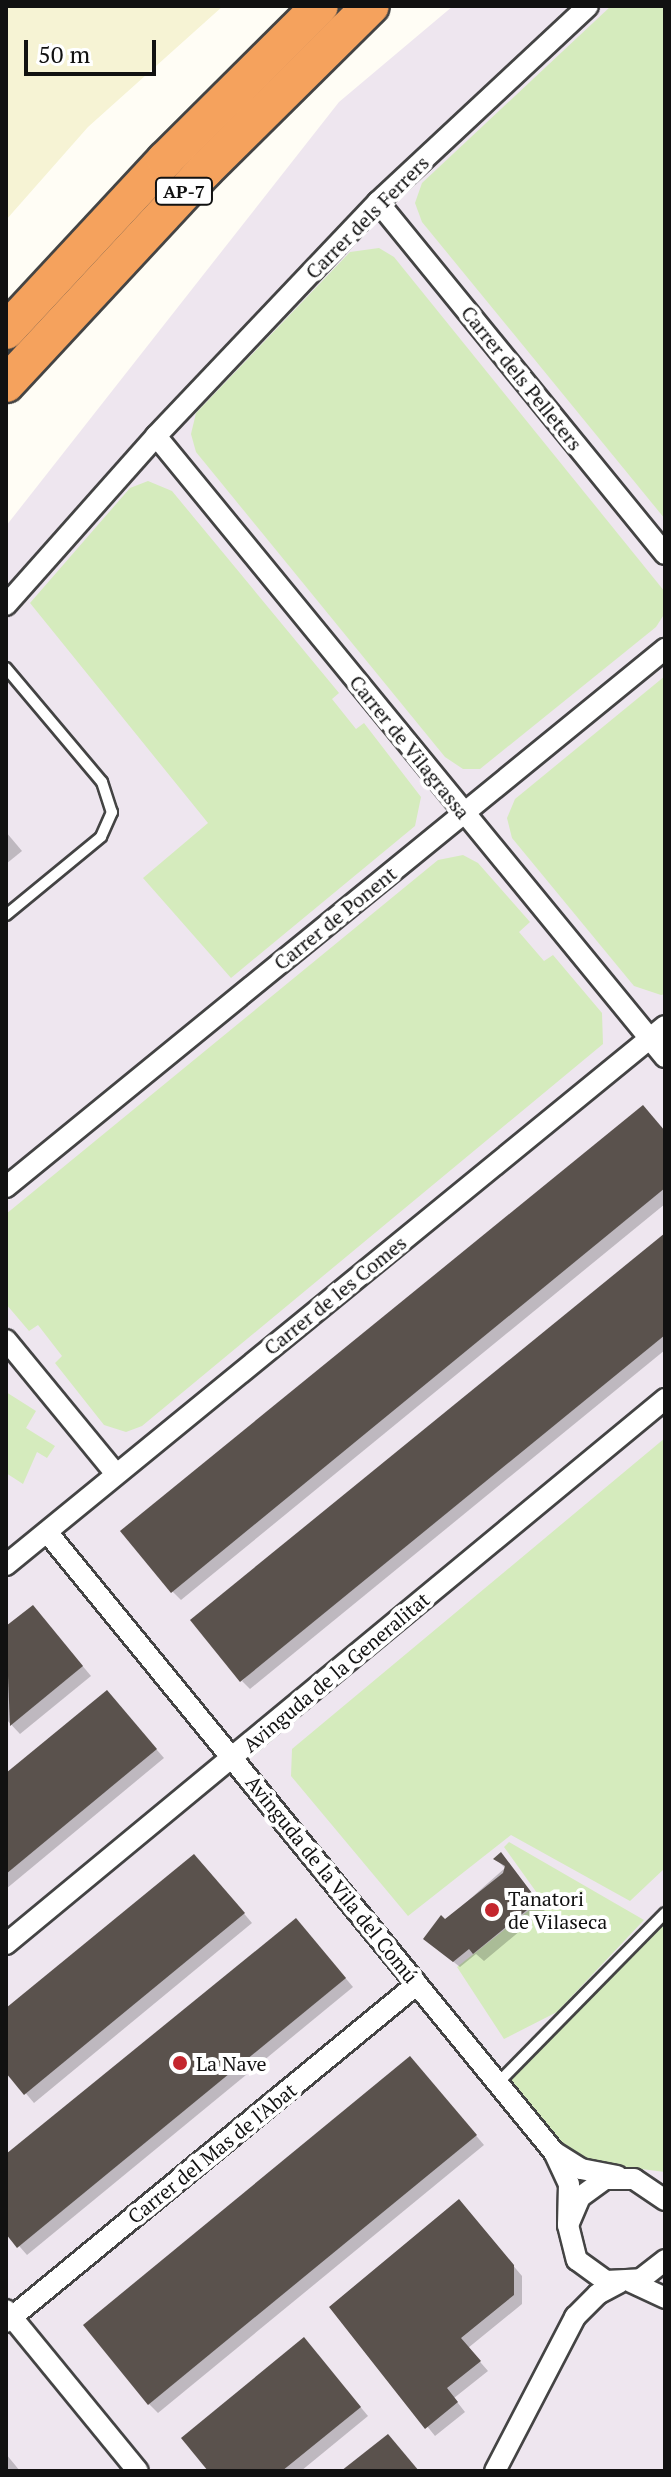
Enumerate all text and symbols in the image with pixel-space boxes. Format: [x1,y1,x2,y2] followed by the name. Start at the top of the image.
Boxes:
[28,24,160,74] scale bar
[38,38,90,70] text: 50 m
[300,150,434,284] street label: Carrer dels Ferrers
[154,177,214,205] road number: AP-7
[456,301,588,455] street label: Carrer dels Pelleters
[345,670,475,824] street label: Carrer de Vilagrassa
[269,861,401,975] street label: Carrer de Ponent
[259,1230,411,1360] street label: Carrer de les Comes
[238,1587,434,1757] street label: Avinguda de la Generalitat
[241,1770,423,1988] street label: Avinguda de la Vila del Comú
[508,1886,608,1933] place label: Tanatori de Vilaseca
[483,1901,501,1919] marker: Tanatori de Vilaseca
[196,2051,267,2075] place label: La Nave
[171,2054,189,2072] marker: La Nave
[123,2078,301,2228] street label: Carrer del Mas de l'Abat

